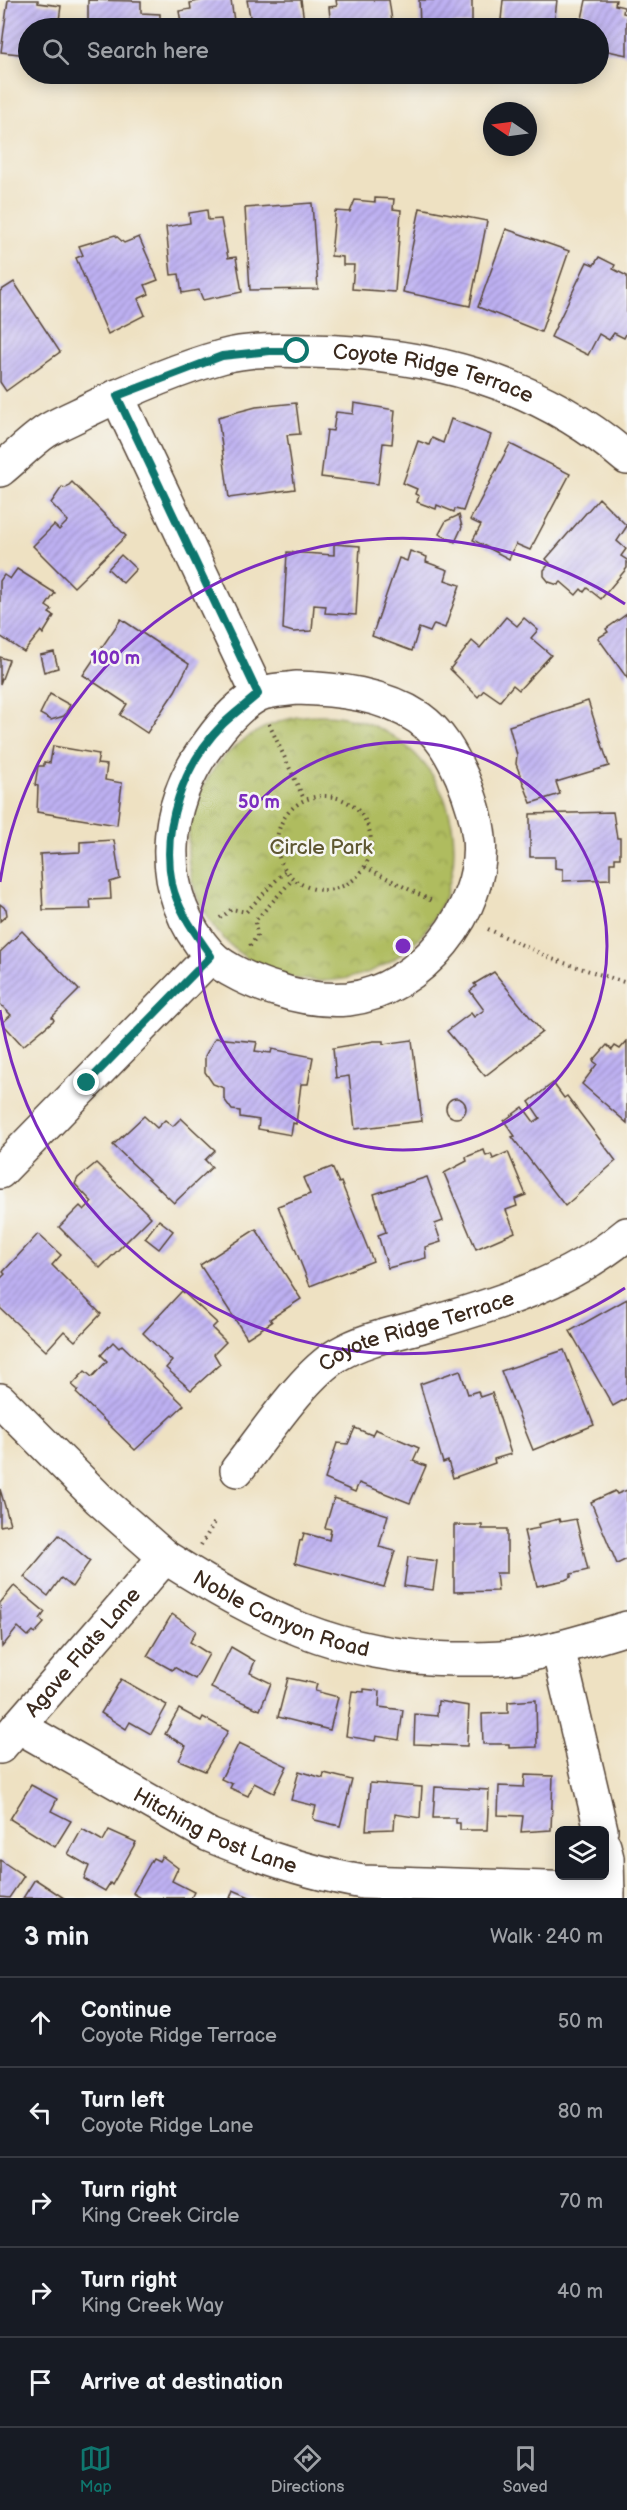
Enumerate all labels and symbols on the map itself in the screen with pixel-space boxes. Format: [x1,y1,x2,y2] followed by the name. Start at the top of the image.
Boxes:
[483,102,537,156] north arrow
[283,337,309,363] route start
[332,340,537,409] street label: Coyote Ridge Terrace
[90,648,140,669] text: 100 m
[238,792,280,813] text: 50 m
[270,835,373,860] park label: Circle Park
[393,936,413,956] centre of rings
[73,1069,99,1095] route end
[314,1286,518,1377] street label: Coyote Ridge Terrace
[188,1565,372,1663] street label: Noble Canyon Road
[20,1582,146,1722] street label: Agave Flats Lane
[129,1782,300,1879] street label: Hitching Post Lane

